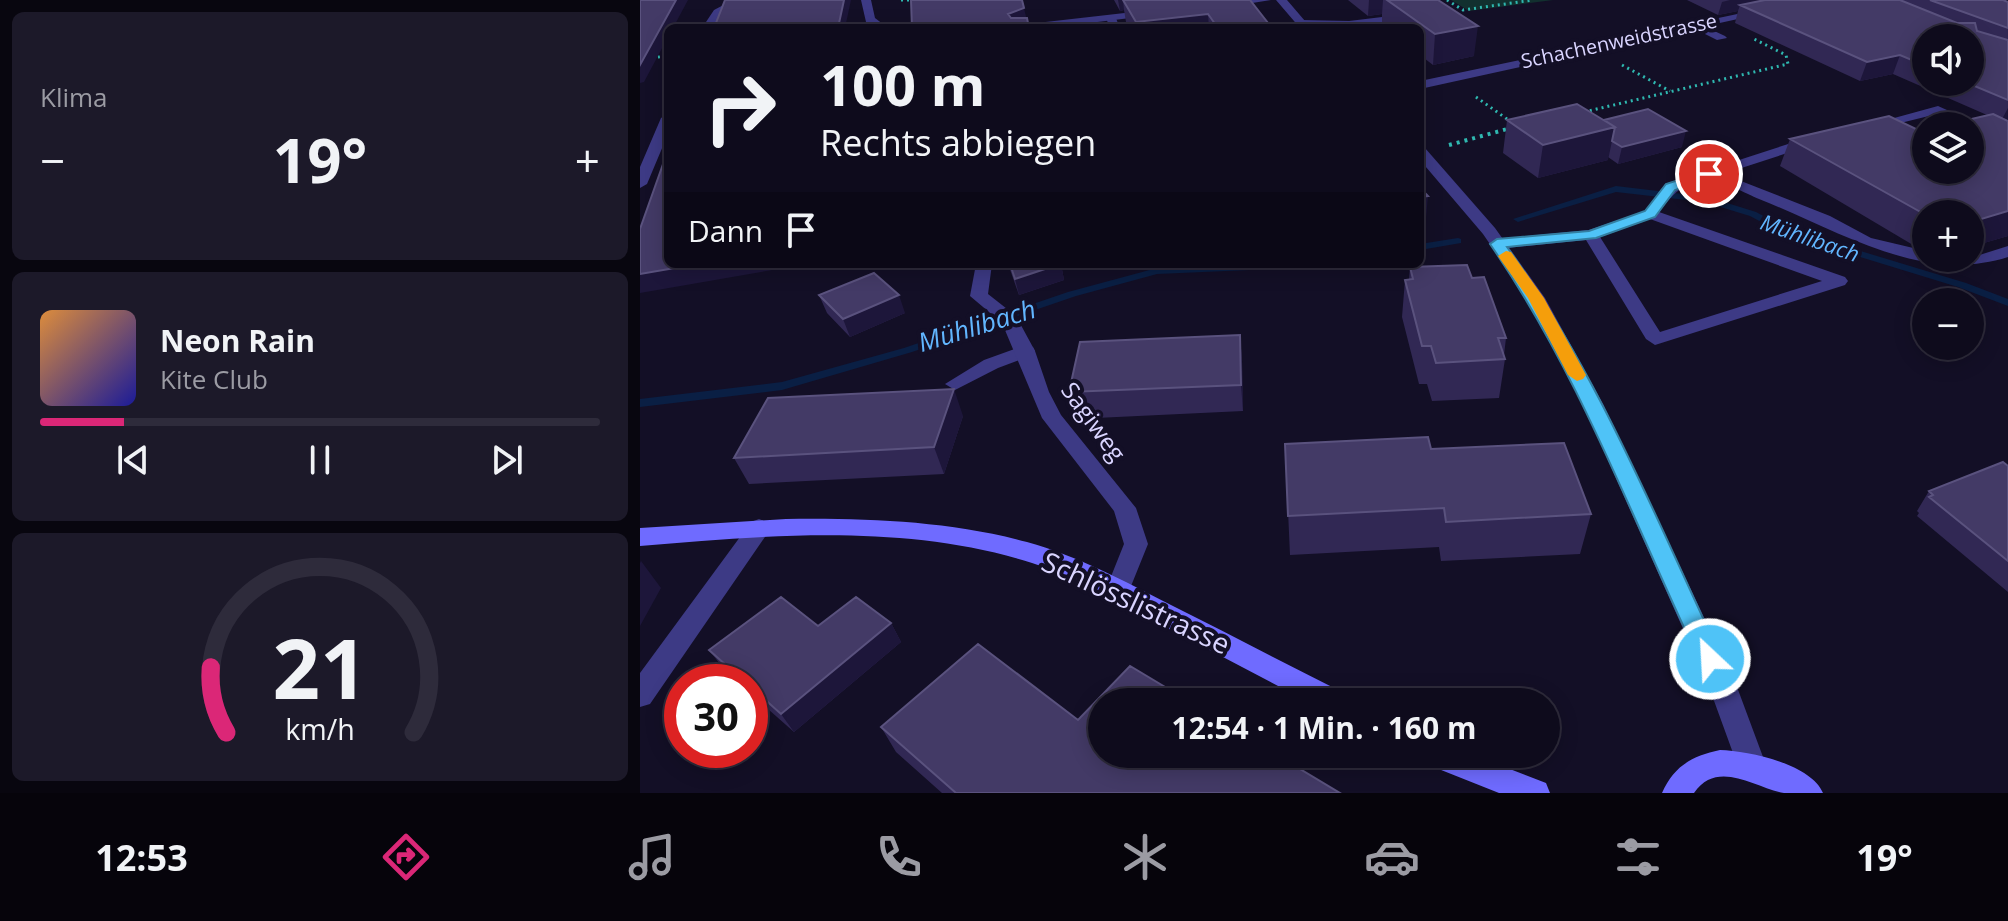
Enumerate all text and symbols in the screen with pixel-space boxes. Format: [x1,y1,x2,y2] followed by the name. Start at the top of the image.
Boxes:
[1519,7,1719,74] street label: Schachenweidstrasse
[1912,24,1984,360] map controls
[1912,24,1984,96] button: sound
[820,46,986,122] text: 100 m
[688,56,792,160] icon: right
[40,79,108,115] text: Klima
[1912,112,1984,184] button: layers
[820,118,1096,167] text: Rechts abbiegen
[273,119,367,201] text: 19°
[40,130,65,190] text: −
[575,130,600,190] text: +
[1675,140,1743,208] pin
[1687,152,1731,196] icon: arrive
[1912,200,1984,272] button: +
[1757,206,1864,268] water label: Mühlibach
[779,208,823,252] icon: arrive
[688,210,763,251] text: Dann
[1912,288,1984,360] button: −
[913,290,1040,360] water label: Mühlibach
[160,320,315,361] text: Neon Rain
[160,361,268,397] text: Kite Club
[1054,375,1134,468] street label: Sagiweg
[111,438,155,482] icon: previous
[298,438,342,482] icon: pause
[485,438,529,482] icon: next
[1036,542,1237,662] street label: Schlösslistrasse
[272,609,368,722] text: 21
[1668,617,1752,701] position arrow
[664,664,768,768] speed limit sign: 30
[1172,707,1476,748] text: 12:54 · 1 Min. · 160 m
[285,709,355,748] text: km/h
[378,829,434,885] icon: directions
[624,829,680,885] icon: music
[871,829,927,885] icon: phone
[1117,829,1173,885] icon: climate
[1364,829,1420,885] icon: car
[1610,829,1666,885] icon: filters
[95,833,188,882] text: 12:53
[1856,833,1913,882] text: 19°

